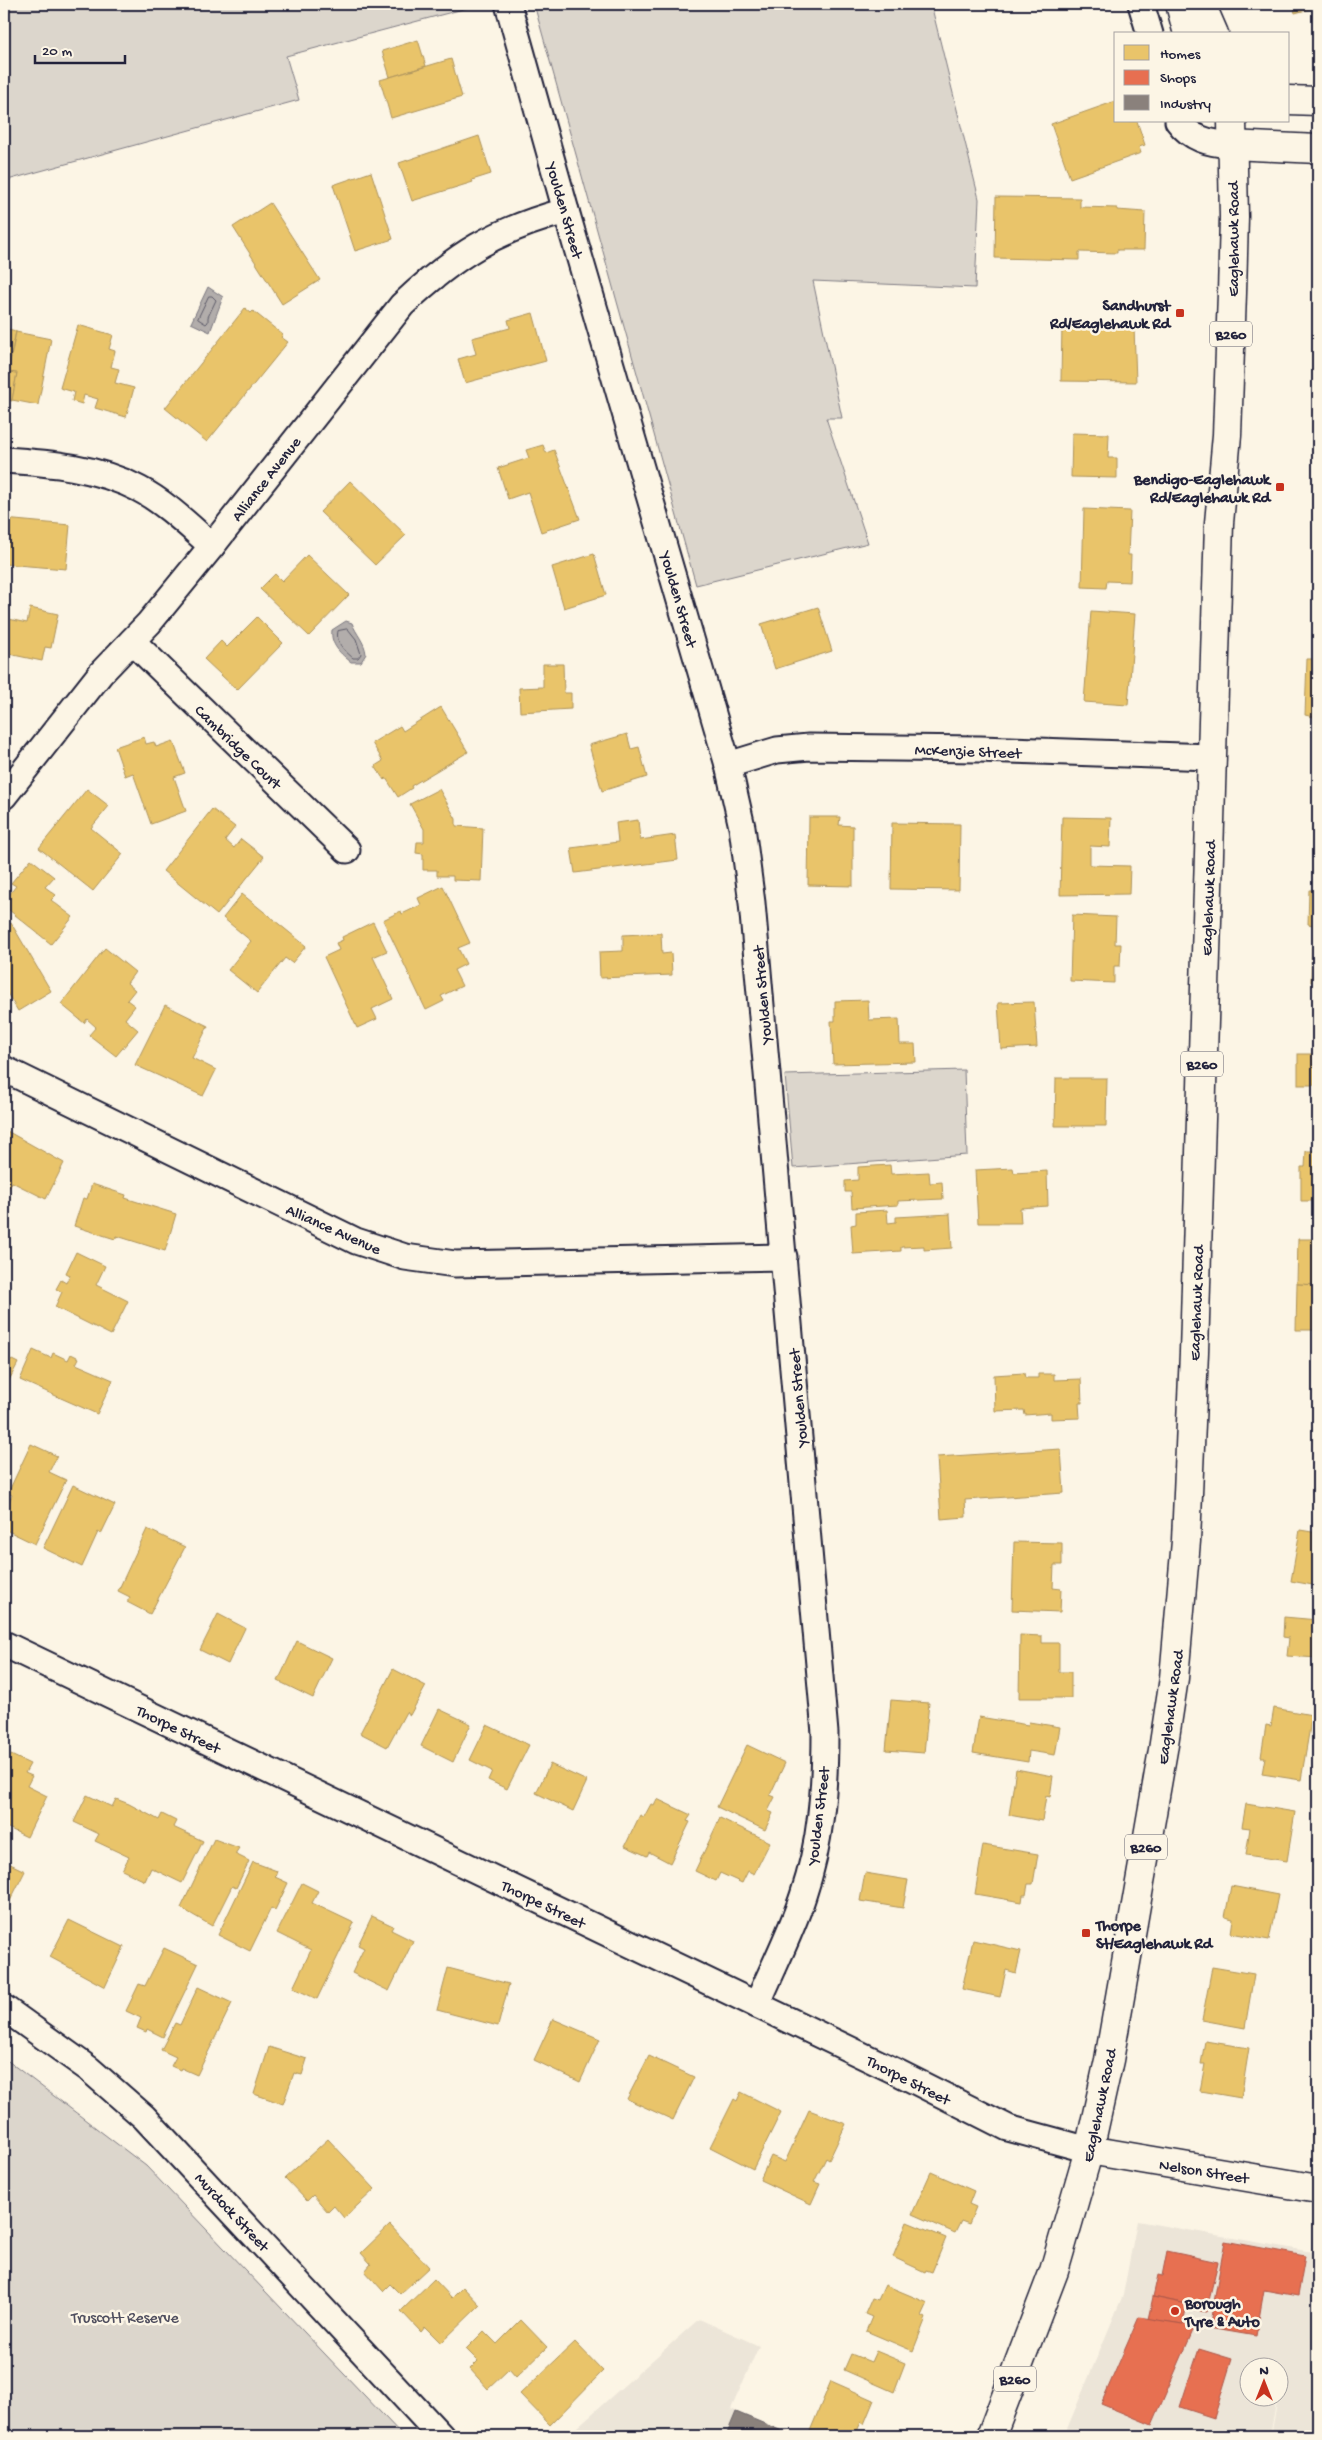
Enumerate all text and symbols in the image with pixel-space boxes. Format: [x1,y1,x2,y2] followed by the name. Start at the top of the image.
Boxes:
[35,32,125,64] scale bar
[1114,32,1290,122] legend
[42,43,72,61] text: 20 m
[1160,46,1201,64] text: Homes
[1160,70,1196,88] text: Shops
[1160,96,1212,114] text: Industry
[539,159,586,262] street label: Youlden Street
[1226,180,1245,297] street label: Eaglehawk Road
[1049,298,1172,335] place label: Sandhurst Rd/Eaglehawk Rd
[1174,307,1186,319] marker: Sandhurst Rd/Eaglehawk Rd
[1210,322,1252,346] road number: B260
[229,434,307,526] street label: Alliance Avenue
[1133,472,1272,509] place label: Bendigo-Eaglehawk Rd/Eaglehawk Rd
[1274,481,1286,493] marker: Bendigo-Eaglehawk Rd/Eaglehawk Rd
[653,548,700,651] street label: Youlden Street
[189,702,285,796] street label: Cambridge Court
[914,742,1023,765] street label: McKenzie Street
[1199,838,1222,956] street label: Eaglehawk Road
[751,943,778,1047] street label: Youlden Street
[1181,1052,1223,1076] road number: B260
[282,1202,384,1261] street label: Alliance Avenue
[1187,1243,1210,1361] street label: Eaglehawk Road
[787,1346,814,1450] street label: Youlden Street
[1155,1647,1190,1766] street label: Eaglehawk Road
[131,1702,224,1760] street label: Thorpe Street
[805,1765,836,1868] street label: Youlden Street
[1125,1834,1167,1860] road number: B260
[496,1877,589,1935] street label: Thorpe Street
[1094,1918,1214,1955] place label: Thorpe St/Eaglehawk Rd
[1080,1927,1092,1939] marker: Thorpe St/Eaglehawk Rd
[1080,2046,1123,2164] street label: Eaglehawk Road
[862,2052,954,2112] street label: Thorpe Street
[1157,2157,1251,2190] street label: Nelson Street
[189,2170,273,2258] street label: Murdock Street
[1183,2296,1260,2333] place label: Borough Tyre & Auto
[1169,2305,1181,2317] marker: Borough Tyre & Auto
[70,2310,180,2329] park label: Truscott Reserve
[1240,2358,1290,2408] north arrow
[1259,2363,1269,2380] text: N
[994,2366,1036,2392] road number: B260

